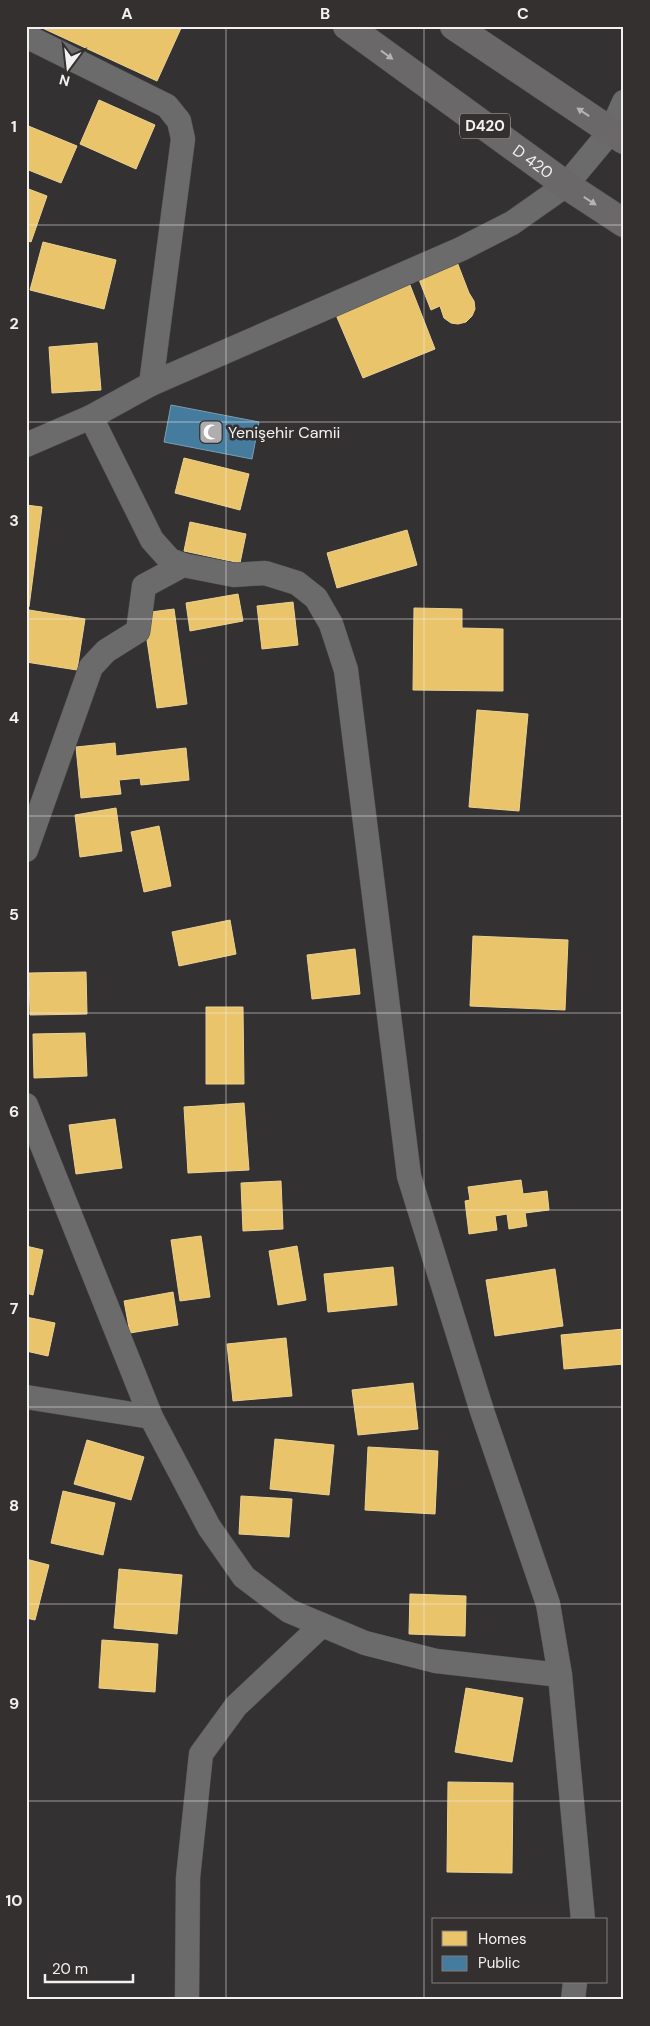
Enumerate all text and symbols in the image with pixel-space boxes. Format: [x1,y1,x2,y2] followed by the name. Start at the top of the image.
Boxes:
[121,3,133,24] text: A
[320,3,330,24] text: B
[517,3,529,24] text: C
[42,42,92,92] north arrow
[380,50,394,60] one-way arrow
[57,71,72,91] text: N
[576,108,590,117] one-way arrow
[460,114,510,138] road number: D420
[11,116,17,137] text: 1
[509,139,558,183] street label: D 420
[583,196,596,205] one-way arrow
[9,313,19,334] text: 2
[198,419,224,445] mosque icon: Yenişehir Camii
[228,422,340,443] place label: Yenişehir Camii
[9,510,19,531] text: 3
[9,707,19,728] text: 4
[9,904,19,925] text: 5
[9,1101,19,1122] text: 6
[10,1298,19,1319] text: 7
[9,1495,19,1516] text: 8
[9,1693,19,1714] text: 9
[5,1890,23,1911] text: 10
[432,1918,608,1984] legend
[478,1929,527,1949] text: Homes
[45,1951,132,1983] scale bar
[478,1953,520,1973] text: Public
[52,1959,88,1979] text: 20 m

